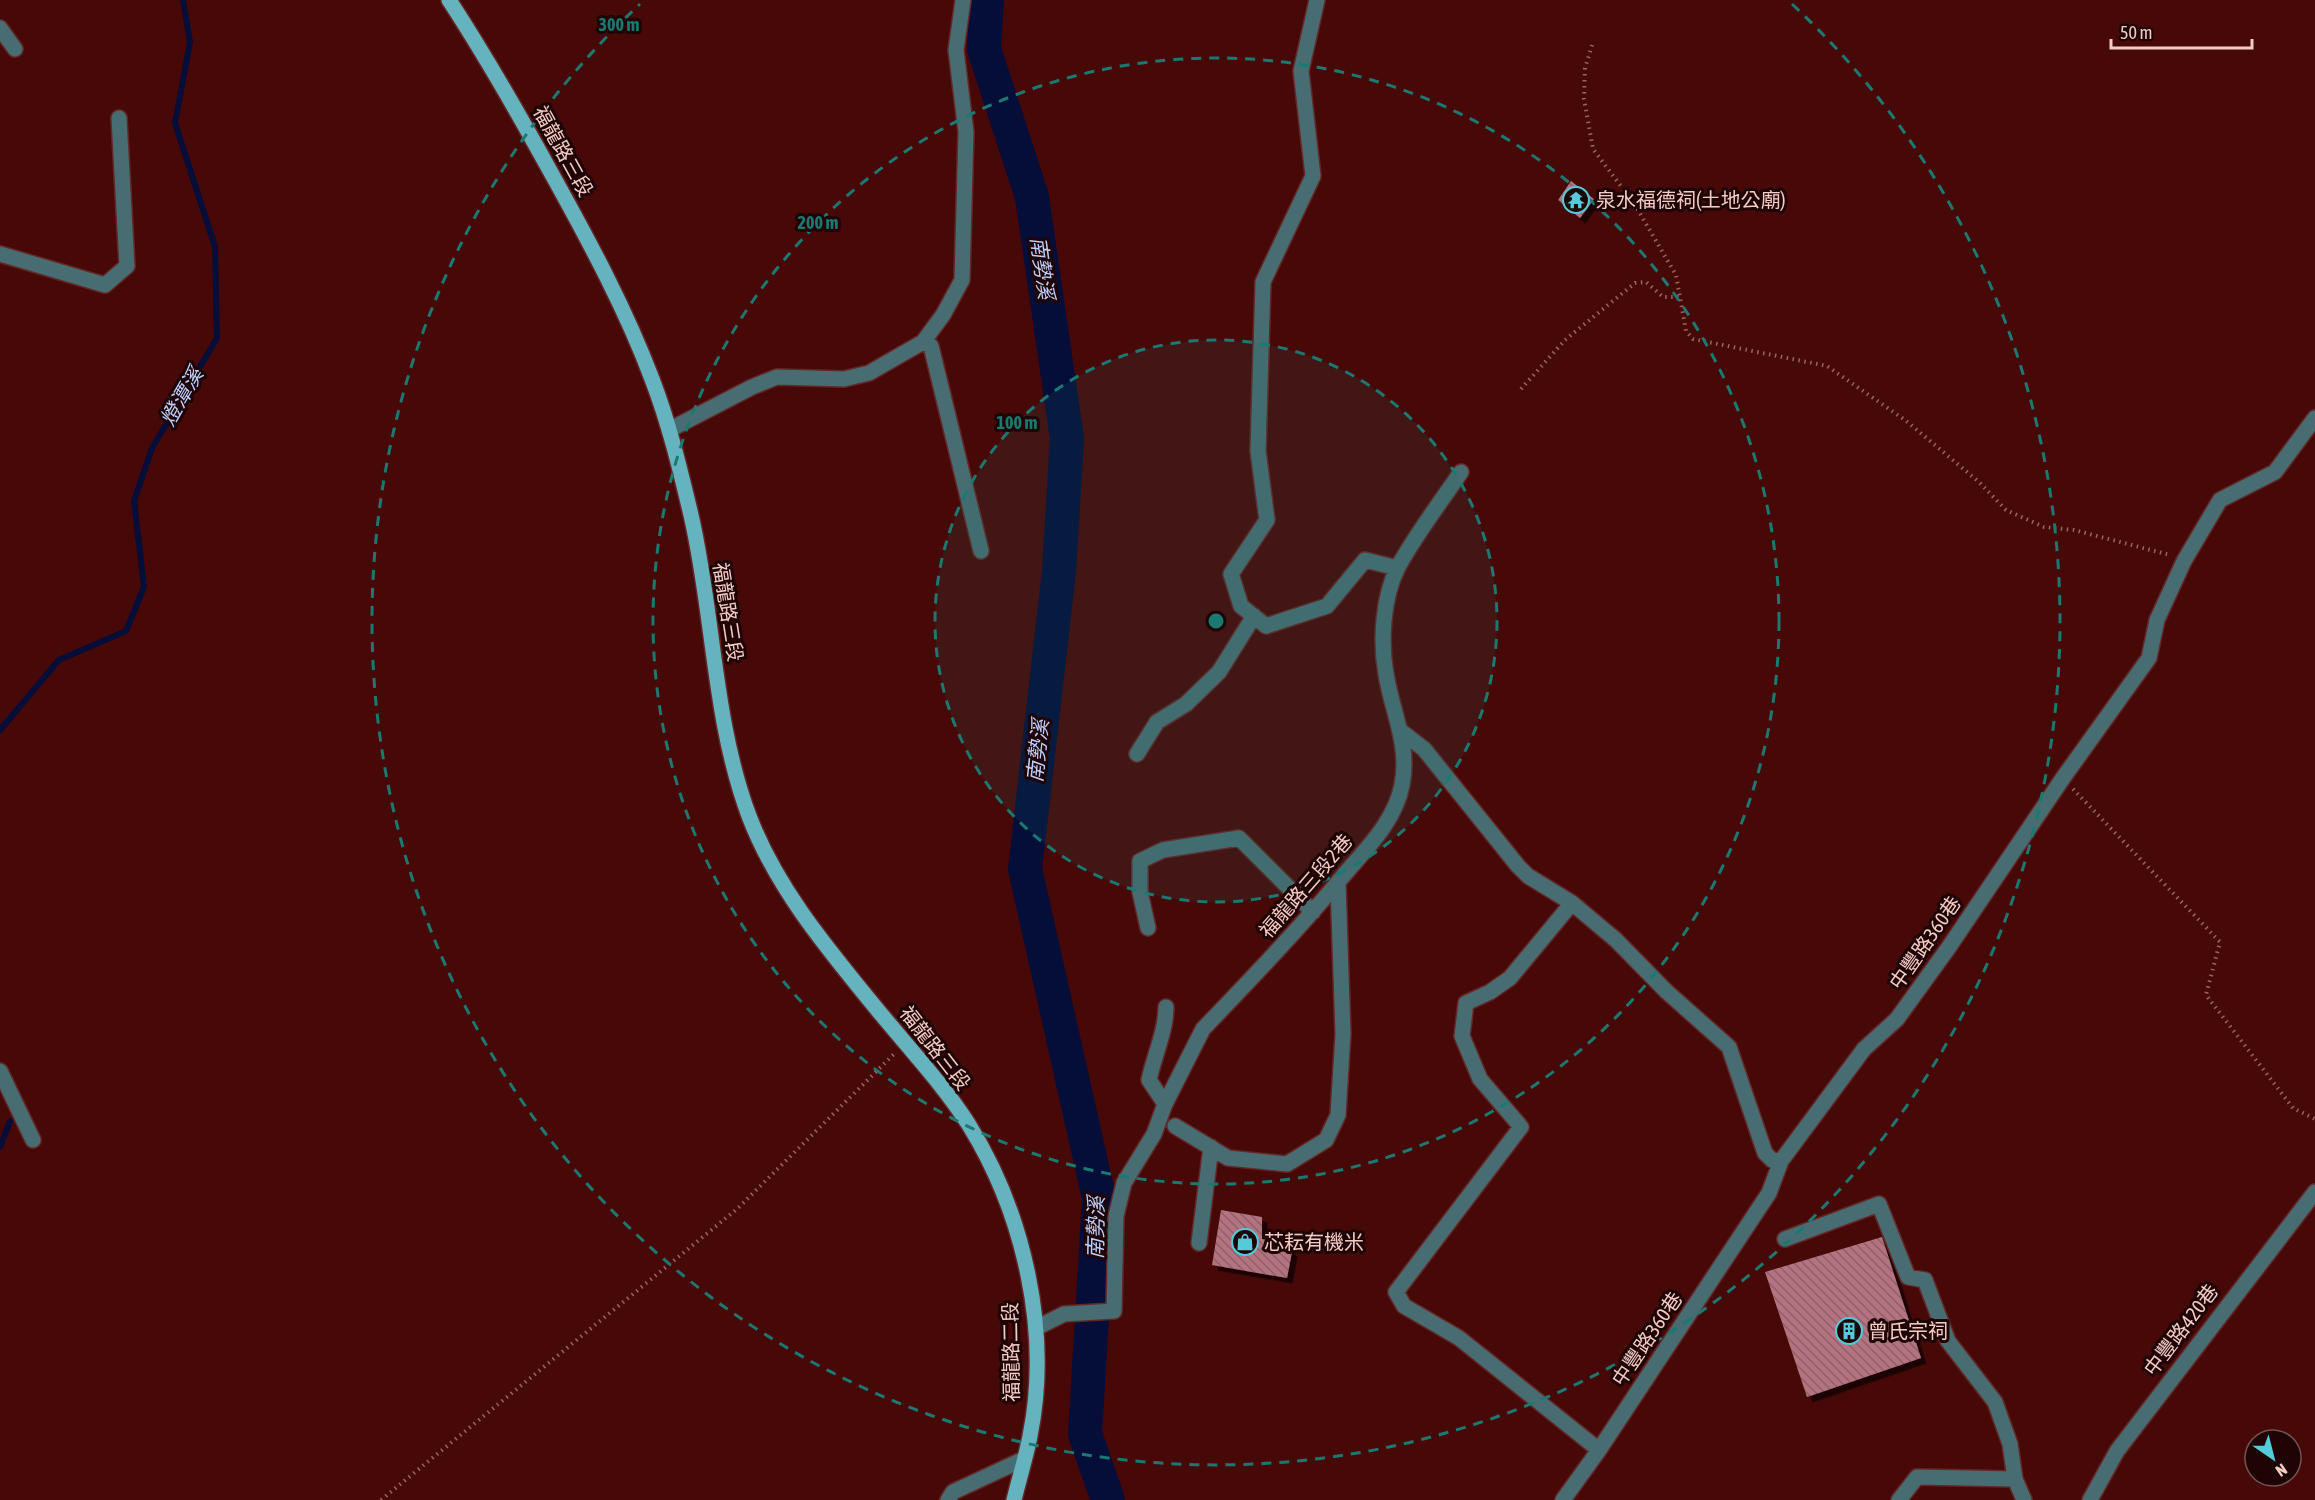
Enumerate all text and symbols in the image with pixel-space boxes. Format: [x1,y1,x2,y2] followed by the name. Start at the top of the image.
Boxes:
[2111,12,2252,50] scale bar
[599,14,639,35] text: 300 m
[2120,22,2152,43] text: 50 m
[529,101,598,200] street label: 福龍路三段
[1561,185,1591,215] temple icon: 泉水福德祠(土地公廟)
[1596,188,1786,211] place label: 泉水福德祠(土地公廟)
[798,212,838,233] text: 200 m
[1027,235,1060,304] water label: 南勢溪
[155,361,209,430] water label: 燈潭溪
[997,412,1037,433] text: 100 m
[709,561,748,663] street label: 福龍路三段
[1206,611,1226,631] centre of rings
[1022,715,1053,783] water label: 南勢溪
[1254,829,1357,942] street label: 福龍路三段2巷
[1884,892,1965,994] street label: 中豐路360巷
[896,1001,975,1094] street label: 福龍路三段
[1082,1193,1108,1260] water label: 南勢溪
[1230,1227,1260,1257] shop icon: 芯耘有機米
[1264,1230,1364,1253] place label: 芯耘有機米
[2139,1280,2222,1380] street label: 中豐路420巷
[1607,1287,1686,1390] street label: 中豐路360巷
[998,1302,1023,1402] street label: 福龍路二段
[1834,1316,1864,1346] building icon: 曾氏宗祠
[1868,1319,1948,1342] place label: 曾氏宗祠
[2243,1428,2303,1488] north arrow
[2273,1460,2291,1480] text: N

